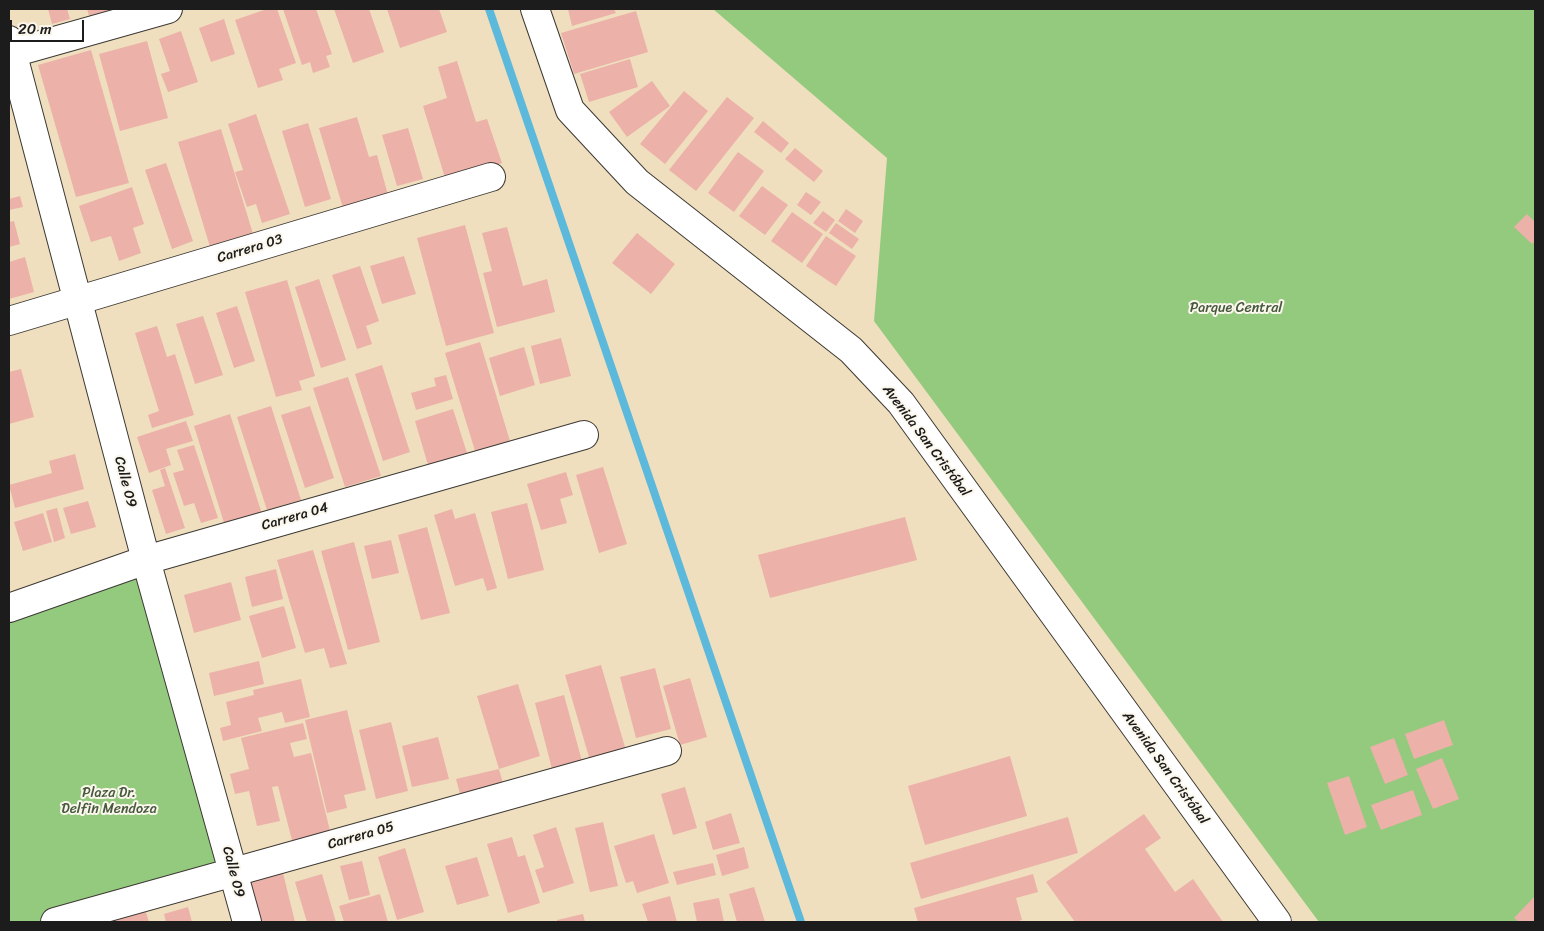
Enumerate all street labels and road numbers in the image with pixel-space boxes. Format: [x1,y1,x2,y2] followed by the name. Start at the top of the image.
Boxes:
[215,231,285,267] street label: Carrera 03
[878,382,974,500] street label: Avenida San Cristóbal
[110,455,140,509] street label: Calle 09
[260,499,330,535] street label: Carrera 04
[1118,708,1212,828] street label: Avenida San Cristóbal
[326,819,396,853] street label: Carrera 05
[218,845,248,899] street label: Calle 09

